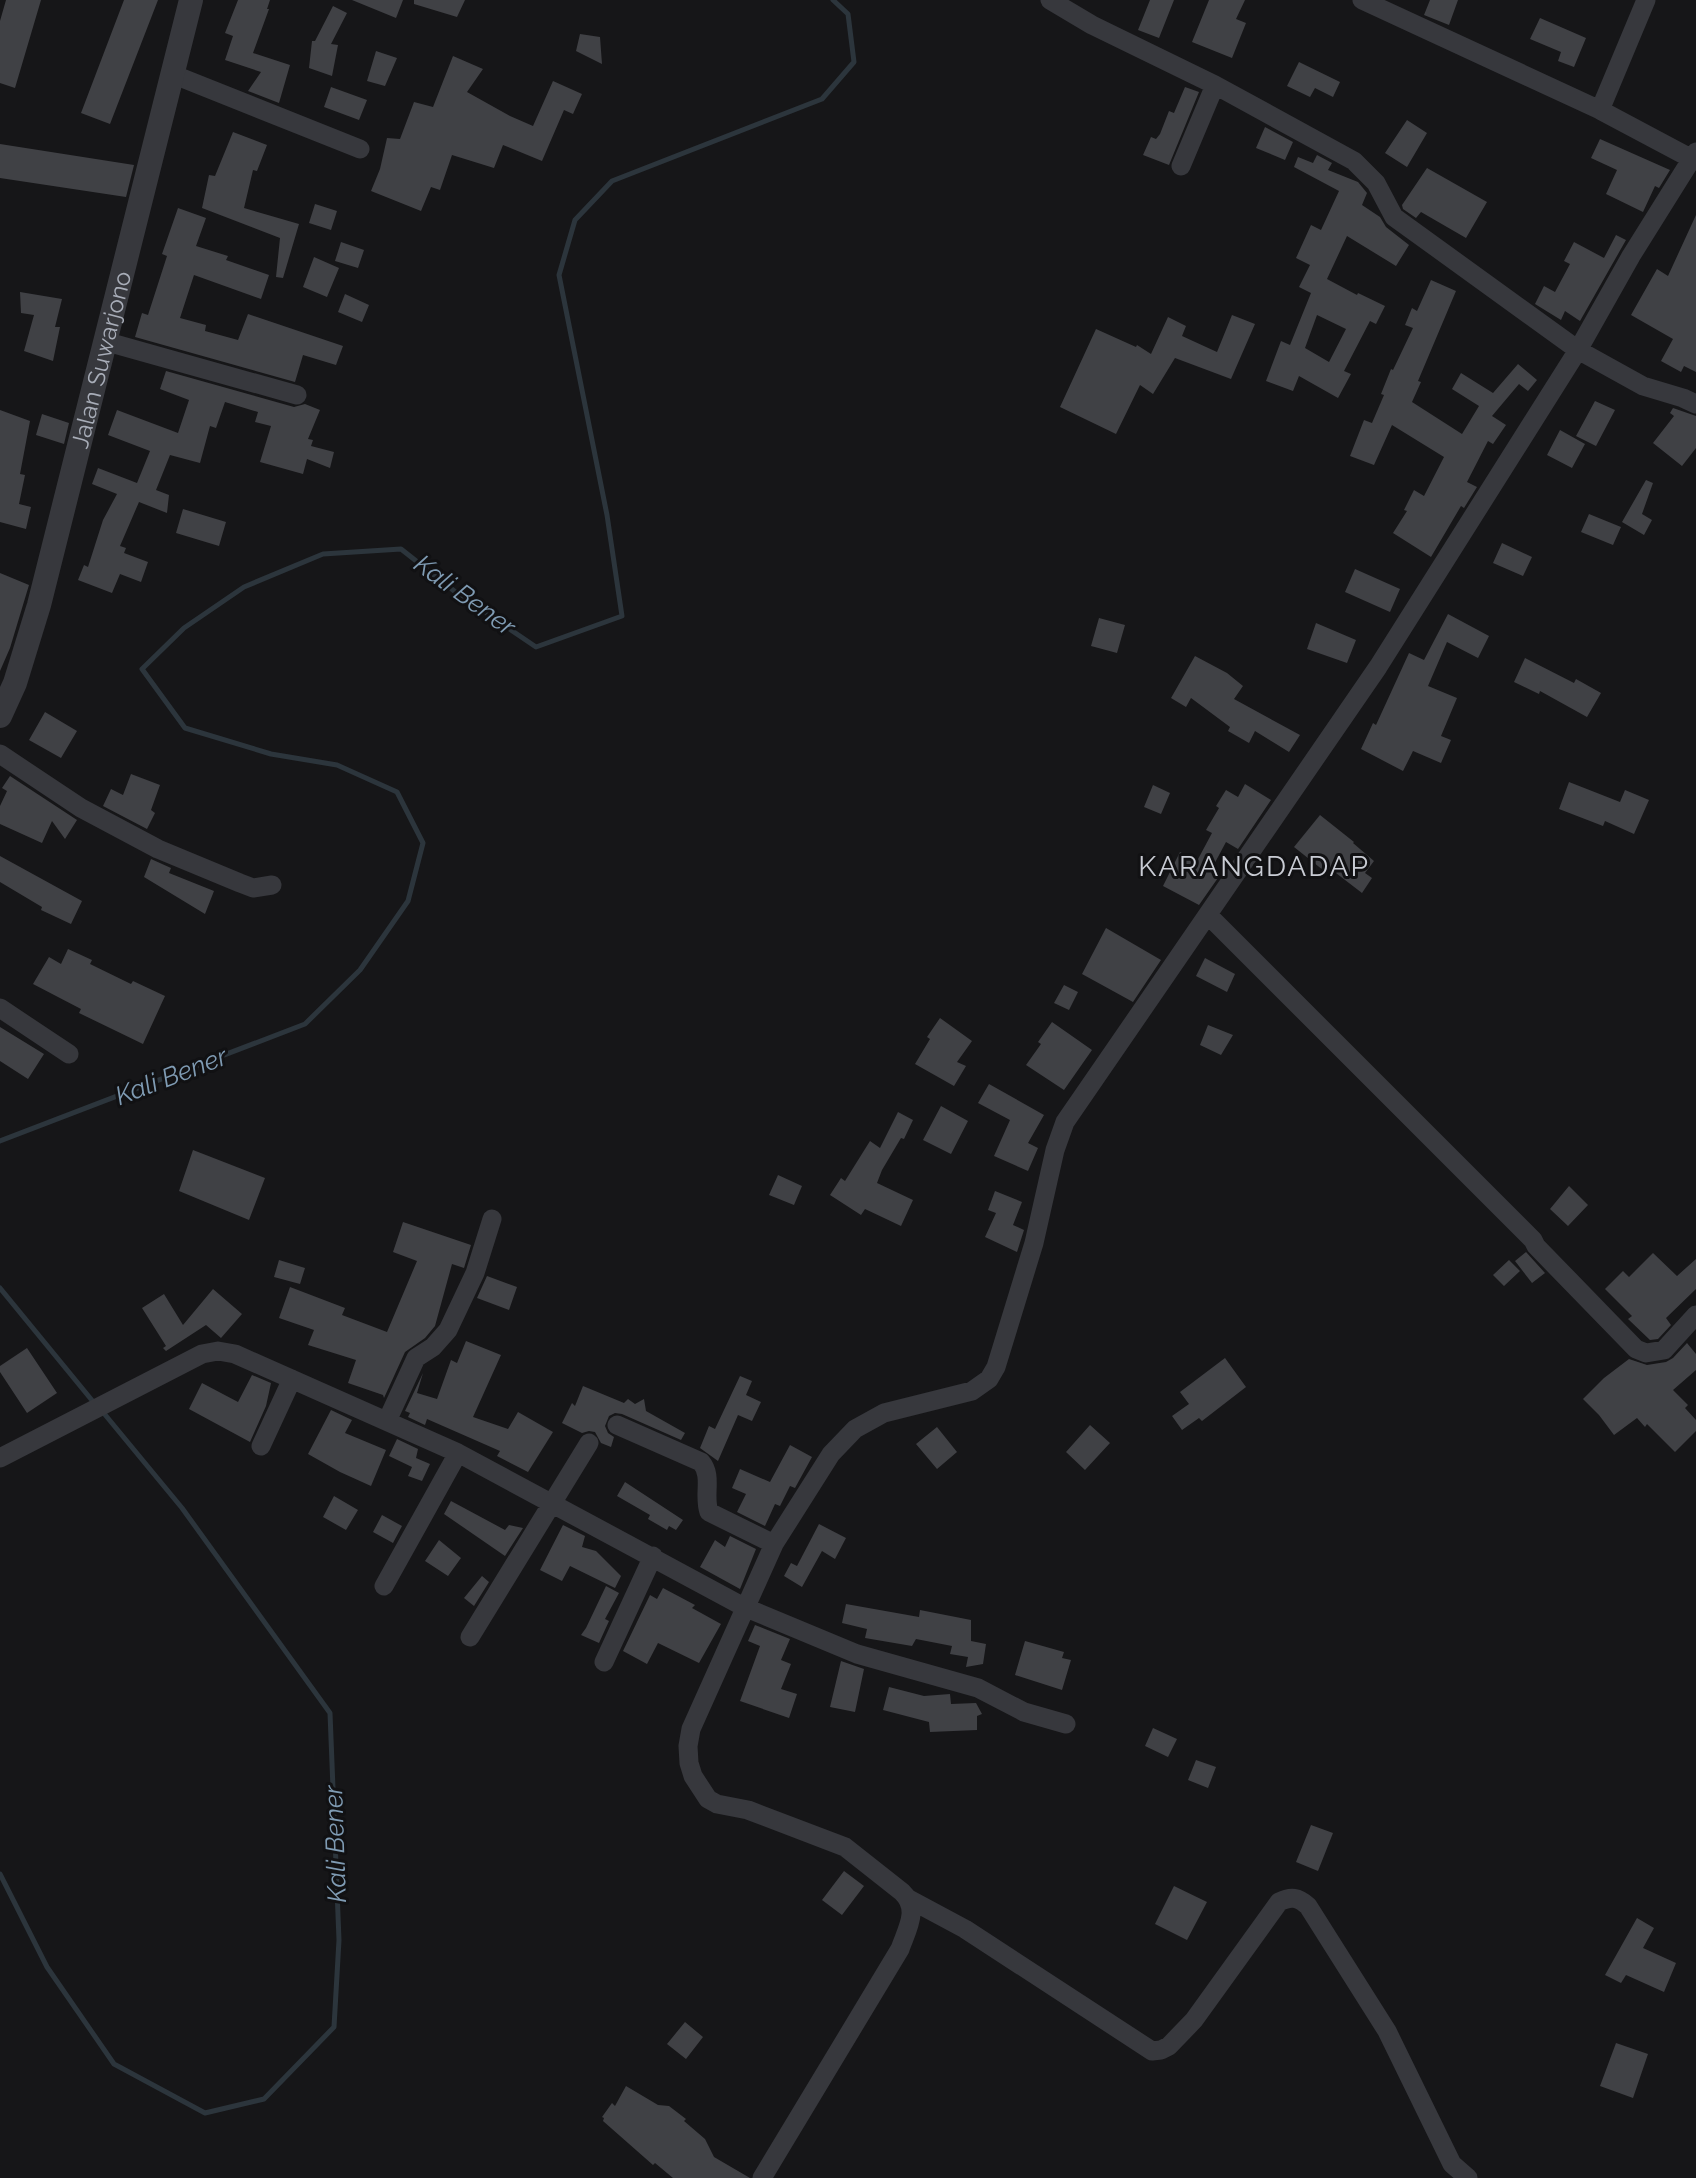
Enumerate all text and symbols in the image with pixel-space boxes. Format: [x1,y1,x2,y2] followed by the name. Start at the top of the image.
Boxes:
[64,268,137,451] street label: Jalan Suwarjono
[409,548,522,642] water label: Kali Bener
[1138,850,1370,883] district label: KARANGDADAP
[111,1041,232,1111] water label: Kali Bener
[318,1784,352,1903] water label: Kali Bener

